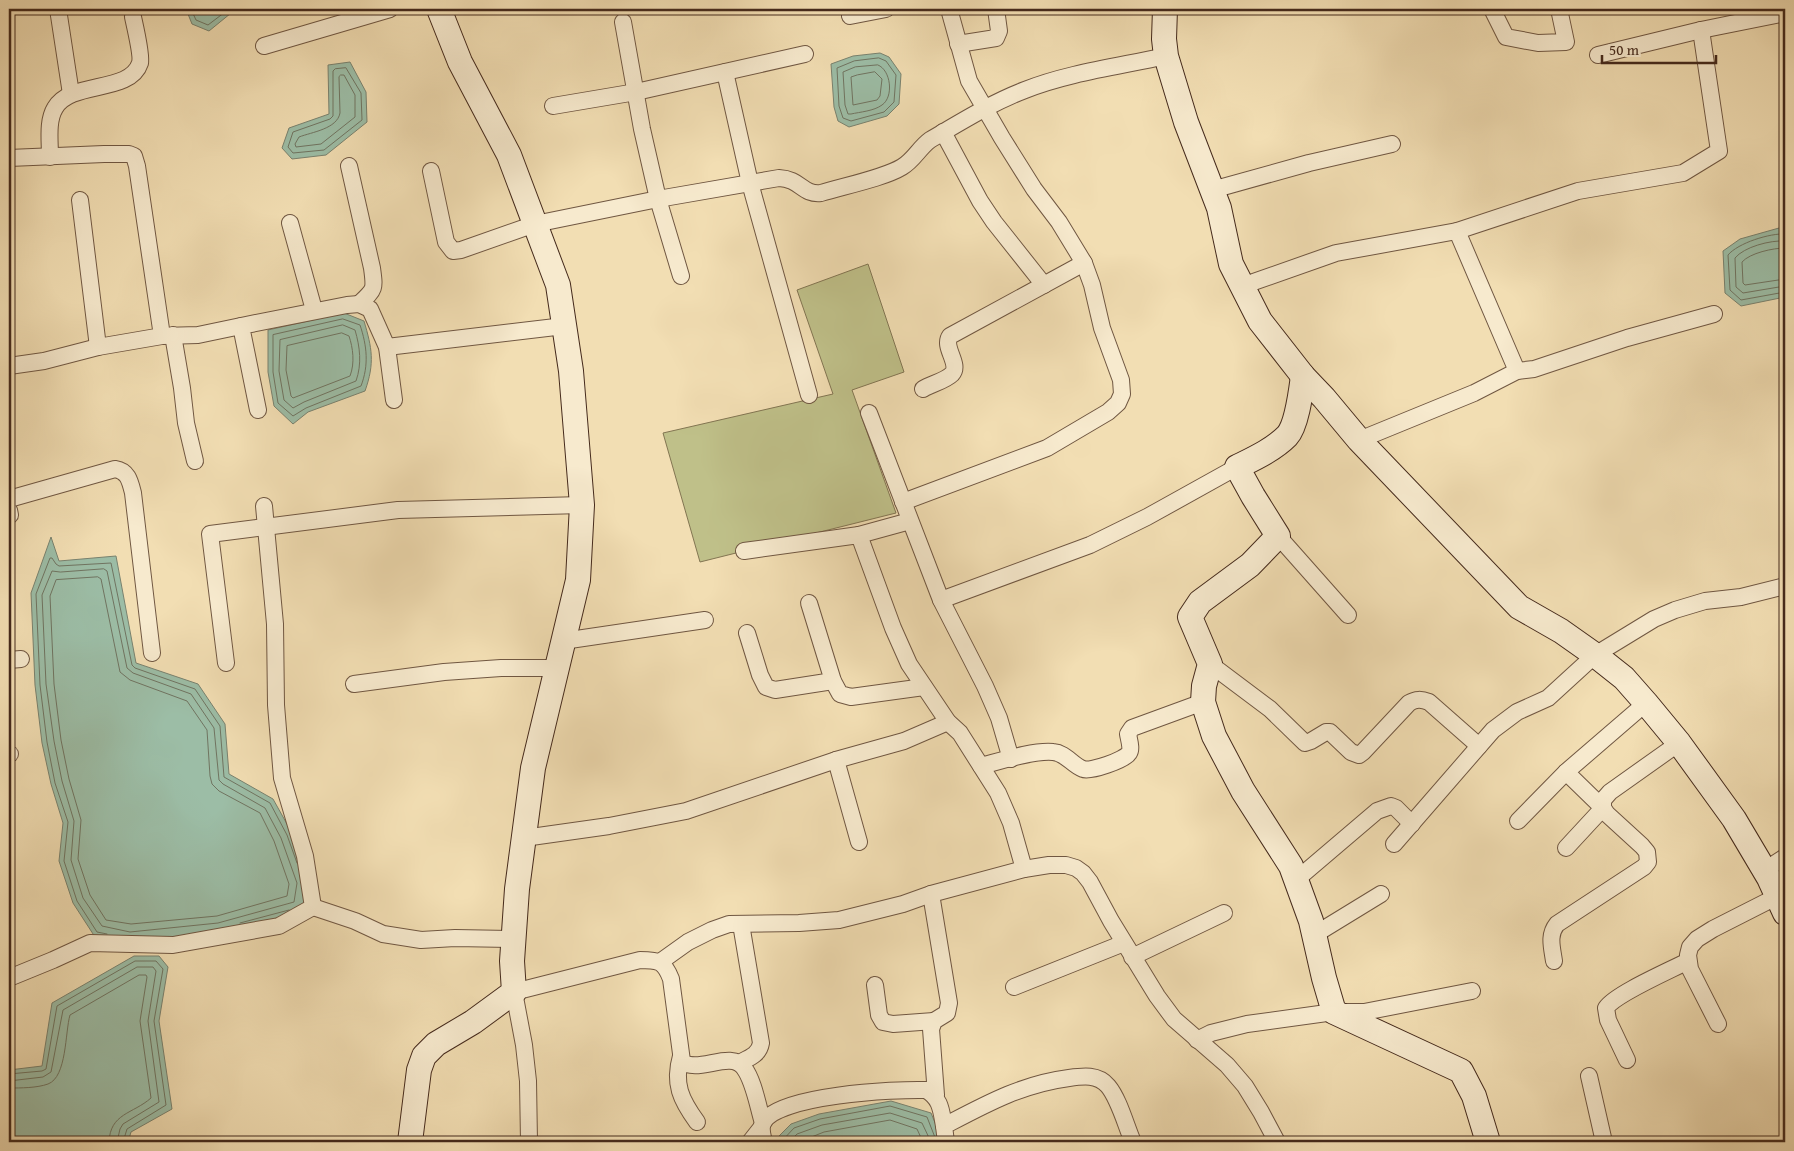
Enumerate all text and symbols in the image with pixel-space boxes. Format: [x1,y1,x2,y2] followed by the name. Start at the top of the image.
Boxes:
[1602,32,1715,64] scale bar
[1609,39,1640,60] text: 50 m

